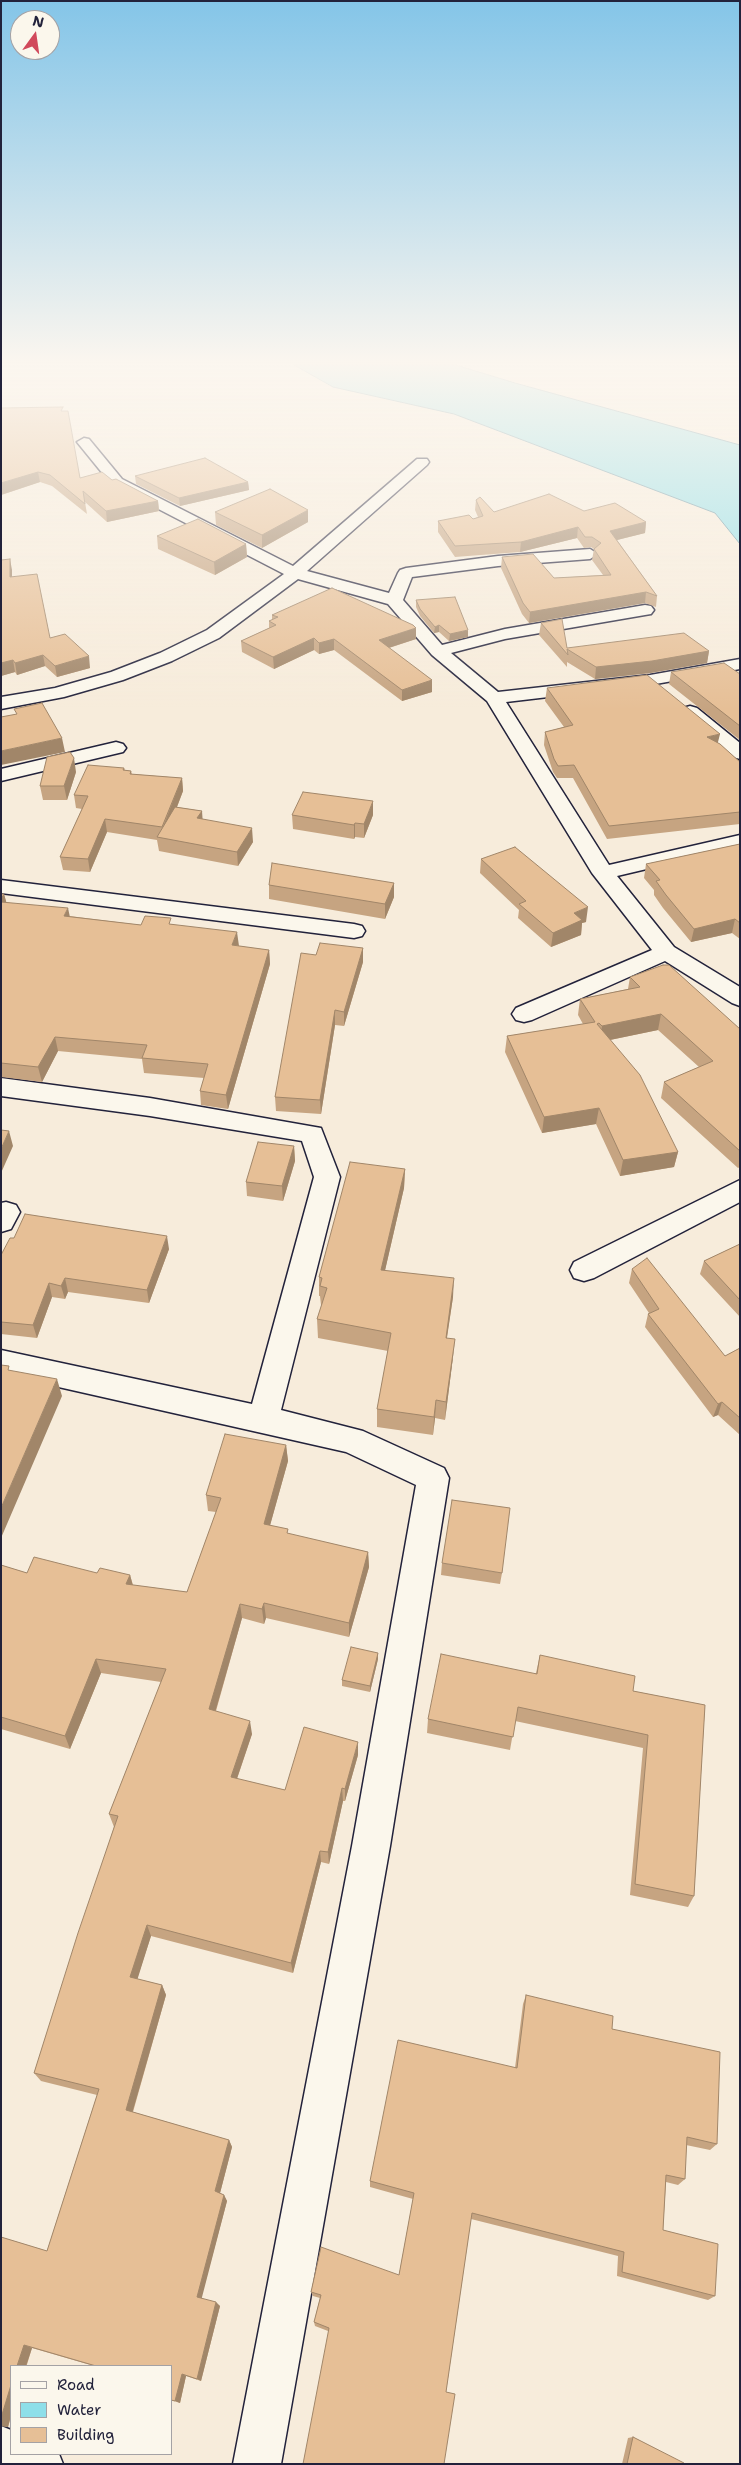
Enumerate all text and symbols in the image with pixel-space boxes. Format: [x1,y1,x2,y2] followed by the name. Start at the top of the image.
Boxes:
[10,10,60,60] north arrow
[31,11,46,31] text: N
[10,2365,172,2455] legend
[57,2375,95,2395] text: Road
[57,2400,101,2420] text: Water
[57,2425,114,2445] text: Building

